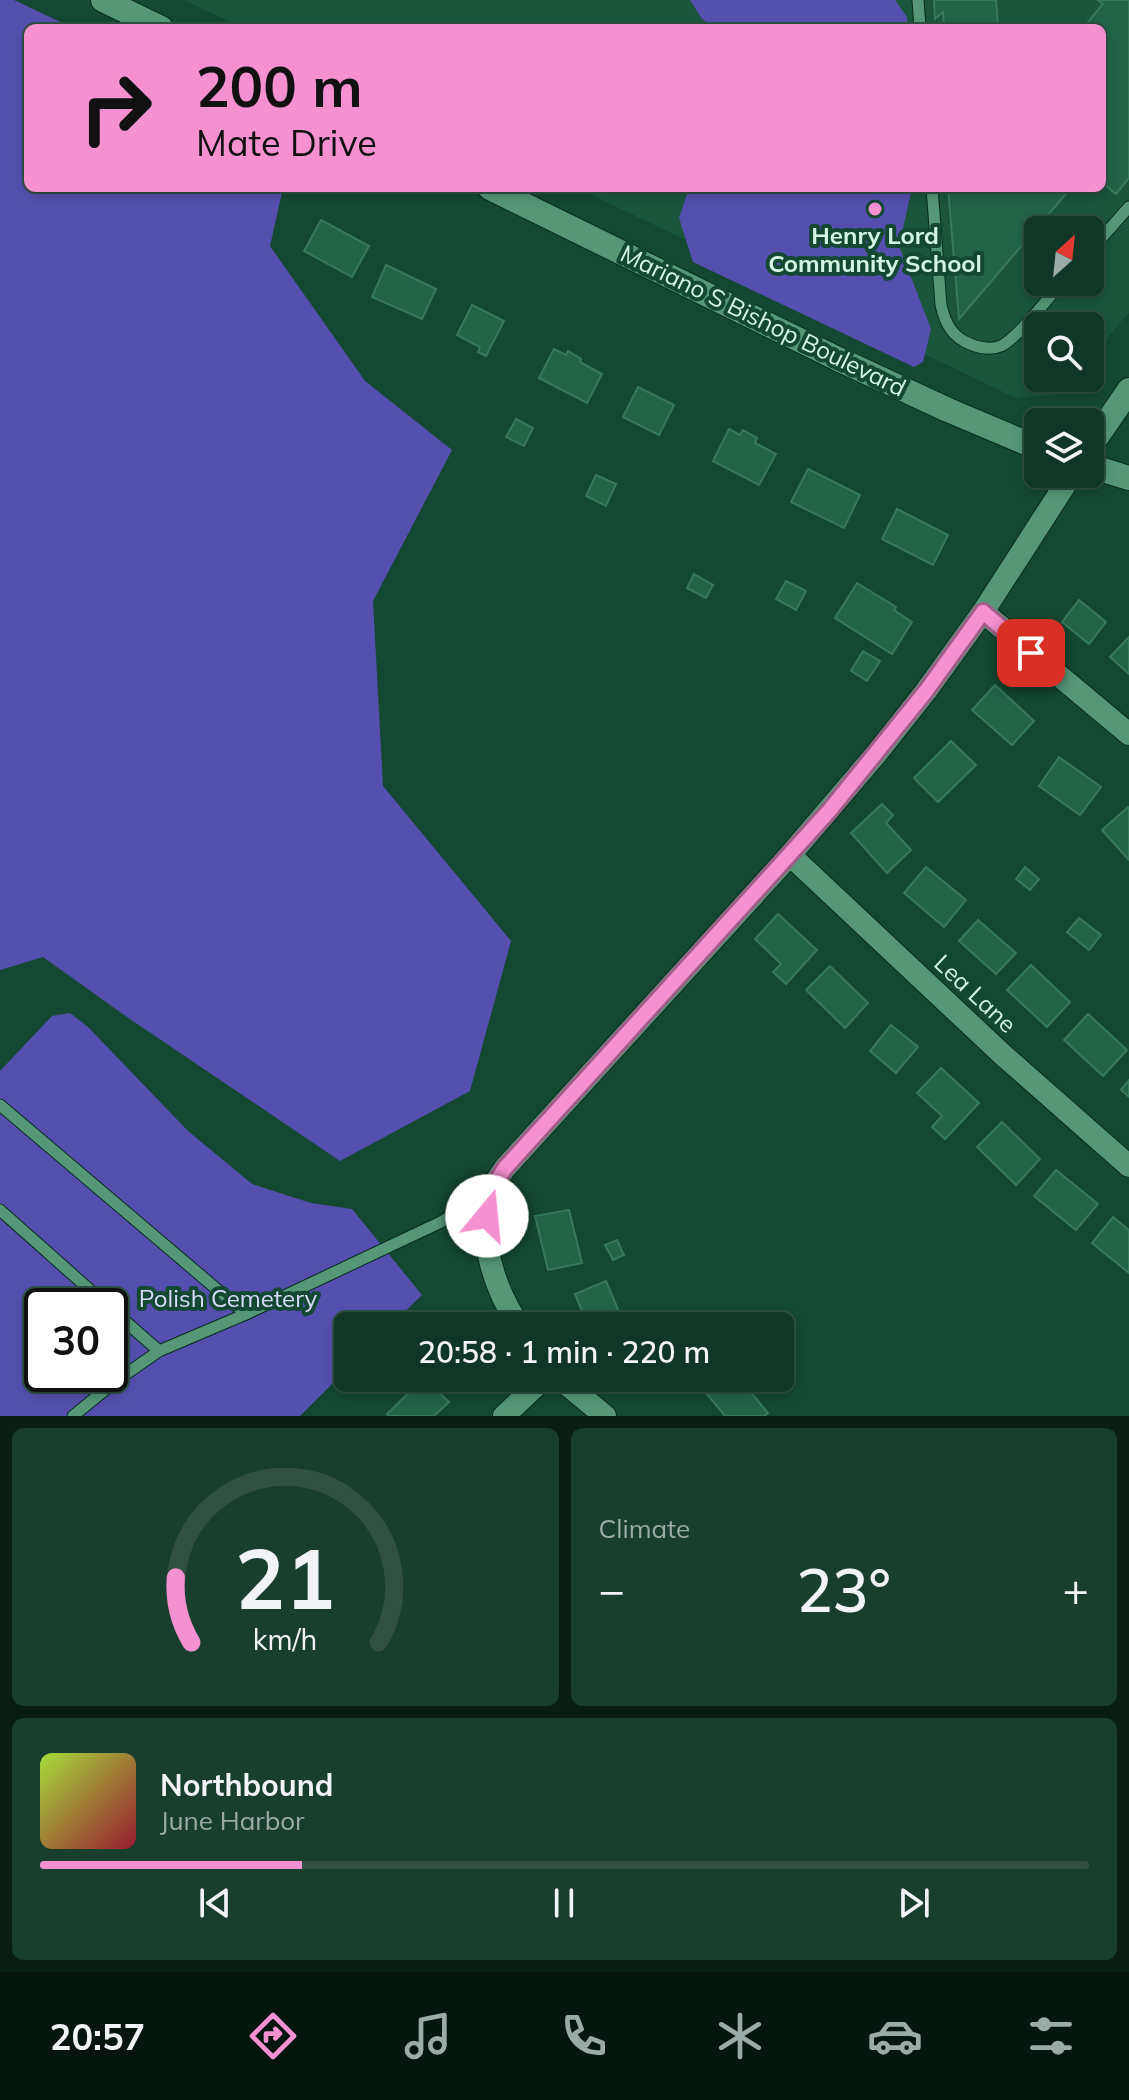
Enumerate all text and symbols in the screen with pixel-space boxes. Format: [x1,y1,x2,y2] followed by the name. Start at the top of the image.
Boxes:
[196,51,363,121] text: 200 m
[64,56,168,160] icon: right
[196,120,377,165] text: Mate Drive
[866,200,884,218] marker: Henry Lord Community School
[1024,216,1104,296] north arrow
[1024,216,1104,488] map controls
[768,220,982,278] place label: Henry Lord Community School
[616,238,911,402] street label: Mariano S Bishop Boulevard
[1024,312,1104,392] button: search
[1024,408,1104,488] button: layers
[997,619,1065,687] pin
[1009,631,1053,675] icon: arrive
[928,948,1023,1039] street label: Lea Lane
[445,1174,529,1258] position arrow
[139,1283,318,1313] park label: Polish Cemetery
[24,1288,128,1392] speed limit sign: 30
[418,1333,710,1371] text: 20:58 · 1 min · 220 m
[599,1512,690,1545] text: Climate
[235,1525,335,1630] text: 21
[797,1552,891,1627] text: 23°
[599,1562,625,1617] text: −
[1063,1562,1089,1617] text: +
[253,1621,318,1657] text: km/h
[160,1766,333,1804] text: Northbound
[160,1804,305,1837] text: June Harbor
[193,1881,237,1925] icon: previous
[542,1881,586,1925] icon: pause
[892,1881,936,1925] icon: next
[245,2008,301,2064] icon: directions
[400,2008,456,2064] icon: music
[556,2008,612,2064] icon: phone
[712,2008,768,2064] icon: climate
[867,2008,923,2064] icon: car
[1023,2008,1079,2064] icon: filters
[50,2014,145,2059] text: 20:57

